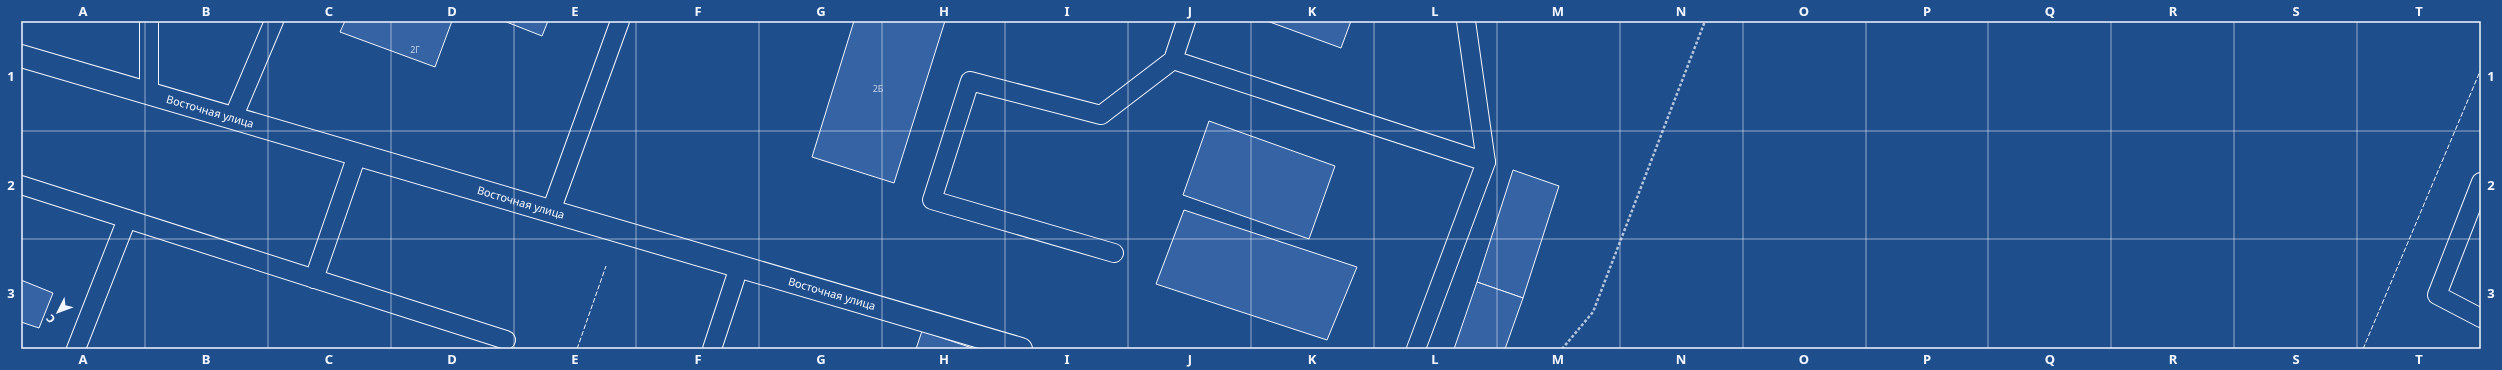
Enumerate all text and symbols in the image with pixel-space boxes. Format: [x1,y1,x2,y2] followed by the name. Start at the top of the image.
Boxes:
[79,2,88,20] text: A
[202,2,210,20] text: B
[325,2,333,20] text: C
[447,2,457,20] text: D
[571,2,579,20] text: E
[694,2,702,20] text: F
[816,2,826,20] text: G
[939,2,949,20] text: H
[1064,2,1070,20] text: I
[1187,2,1192,20] text: J
[1308,2,1317,20] text: K
[1431,2,1439,20] text: L
[1552,2,1564,20] text: M
[1676,2,1686,20] text: N
[1799,2,1809,20] text: O
[1923,2,1931,20] text: P
[2045,2,2055,20] text: Q
[2169,2,2178,20] text: R
[2292,2,2300,20] text: S
[2415,2,2423,20] text: T
[410,43,420,56] house number: 2Г
[7,67,15,85] text: 1
[2487,67,2495,85] text: 1
[873,82,884,95] house number: 2Б
[165,91,256,131] street label: Восточная улица
[7,176,15,194] text: 2
[2487,176,2495,194] text: 2
[476,182,567,222] street label: Восточная улица
[787,273,878,313] street label: Восточная улица
[7,284,15,302] text: 3
[2487,284,2495,302] text: 3
[38,292,78,332] north arrow
[42,311,58,327] text: С
[79,350,88,368] text: A
[202,350,210,368] text: B
[325,350,333,368] text: C
[447,350,457,368] text: D
[571,350,579,368] text: E
[694,350,702,368] text: F
[816,350,826,368] text: G
[939,350,949,368] text: H
[1064,350,1070,368] text: I
[1187,350,1192,368] text: J
[1308,350,1317,368] text: K
[1431,350,1439,368] text: L
[1552,350,1564,368] text: M
[1676,350,1686,368] text: N
[1799,350,1809,368] text: O
[1923,350,1931,368] text: P
[2045,350,2055,368] text: Q
[2169,350,2178,368] text: R
[2292,350,2300,368] text: S
[2415,350,2423,368] text: T

